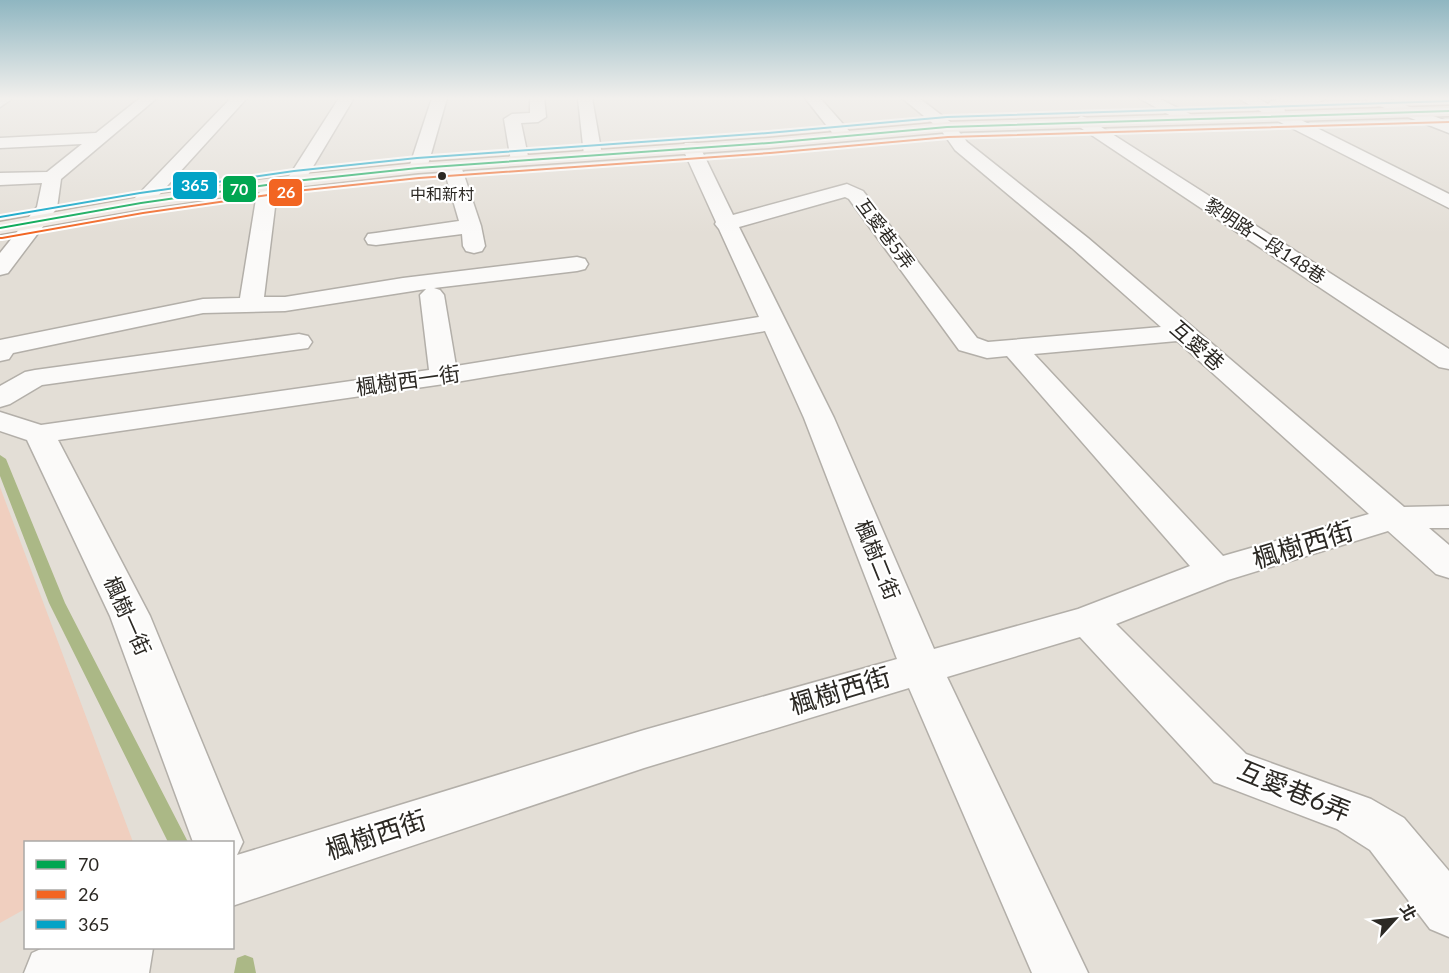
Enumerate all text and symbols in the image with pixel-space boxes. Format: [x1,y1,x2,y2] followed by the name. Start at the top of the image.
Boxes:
[436,170,448,182] marker: 中和新村
[172,171,218,200] line badge: 365
[181,175,209,194] text: 365
[222,175,257,203] line badge: 70
[268,178,303,207] line badge: 26
[230,179,248,198] text: 70
[277,182,295,201] text: 26
[410,184,474,203] place label: 中和新村
[1201,193,1330,287] street label: 黎明路一段148巷
[852,194,919,273] street label: 互愛巷5弄
[1166,315,1230,375] street label: 互愛巷
[354,360,462,399] street label: 楓樹西一街
[1248,514,1357,575] street label: 楓樹西街
[851,516,906,603] street label: 楓樹二街
[100,572,157,659] street label: 楓樹一街
[785,660,894,721] street label: 楓樹西街
[1233,753,1356,827] street label: 互愛巷6弄
[321,803,430,865] street label: 楓樹西街
[24,841,234,949] legend
[78,853,99,875] text: 70
[78,883,99,905] text: 26
[1365,889,1425,949] north arrow
[1397,901,1421,923] text: 北
[78,913,109,935] text: 365

